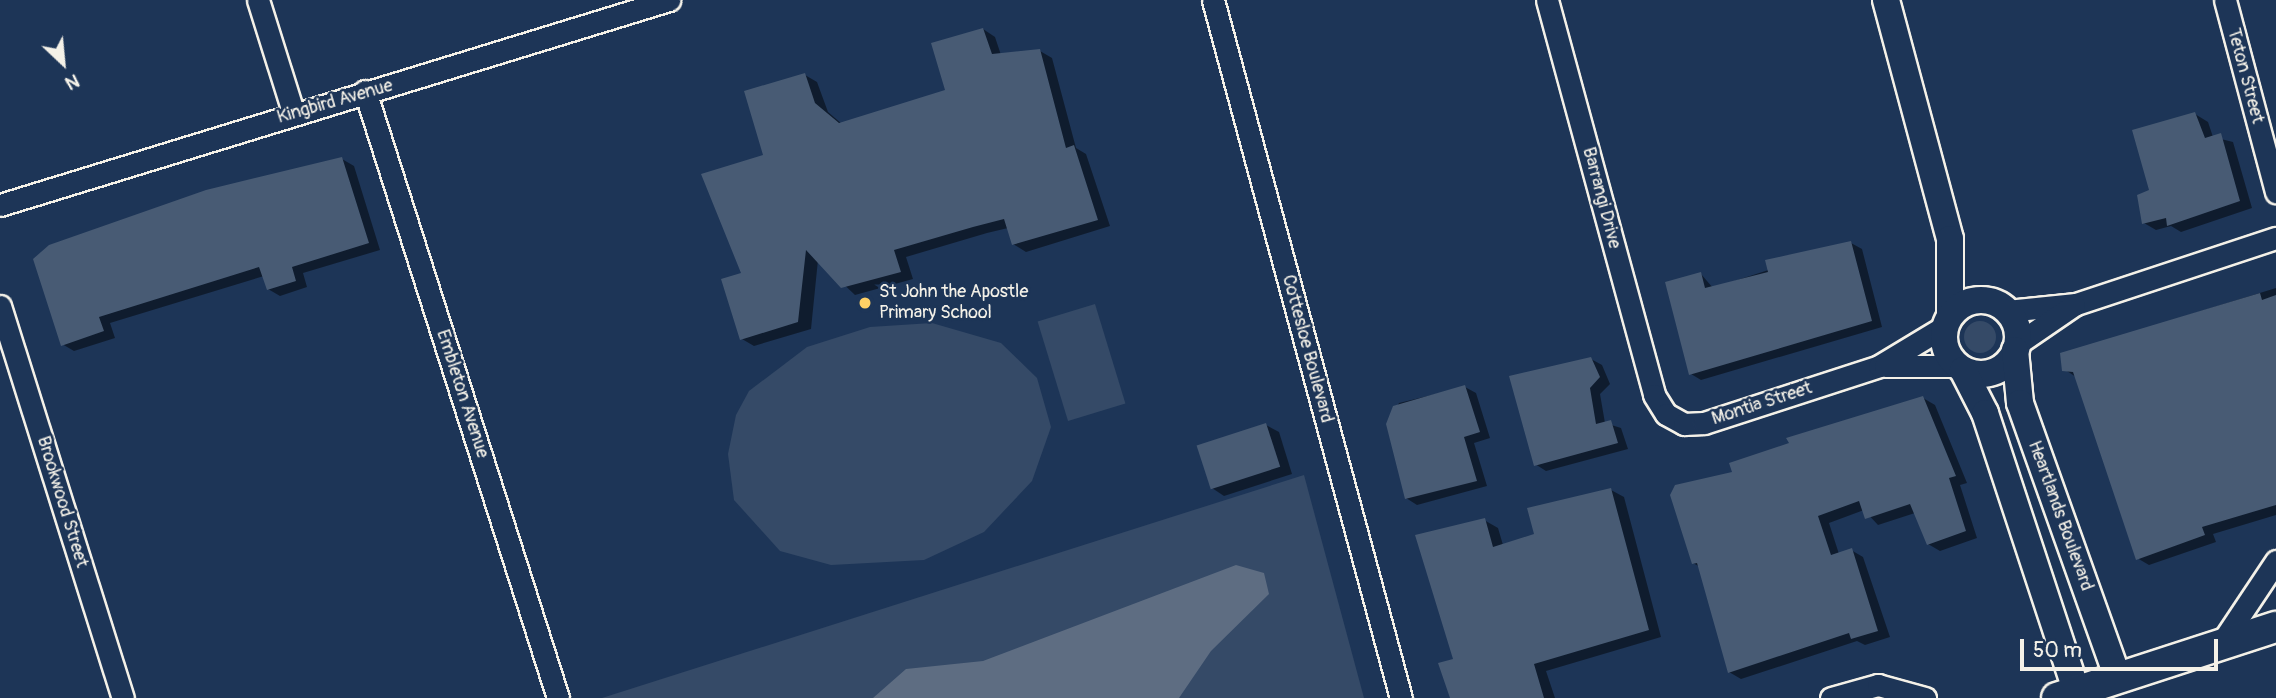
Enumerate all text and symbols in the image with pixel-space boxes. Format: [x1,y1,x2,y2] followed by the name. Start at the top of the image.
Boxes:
[2222,26,2268,126] street label: Teton Street
[28,28,98,98] north arrow
[61,68,83,95] text: N
[275,75,395,129] street label: Kingbird Avenue
[1577,145,1625,251] street label: Barrangi Drive
[1277,273,1337,425] street label: Cottesloe Boulevard
[879,282,1028,324] place label: St John the Apostle Primary School
[857,295,873,311] marker: St John the Apostle Primary School
[431,327,493,461] street label: Embleton Avenue
[1709,378,1815,430] street label: Montia Street
[32,434,92,570] street label: Brookwood Street
[2023,438,2097,594] street label: Heartlands Boulevard
[2024,624,2222,668] scale bar
[2033,637,2082,664] text: 50 m

